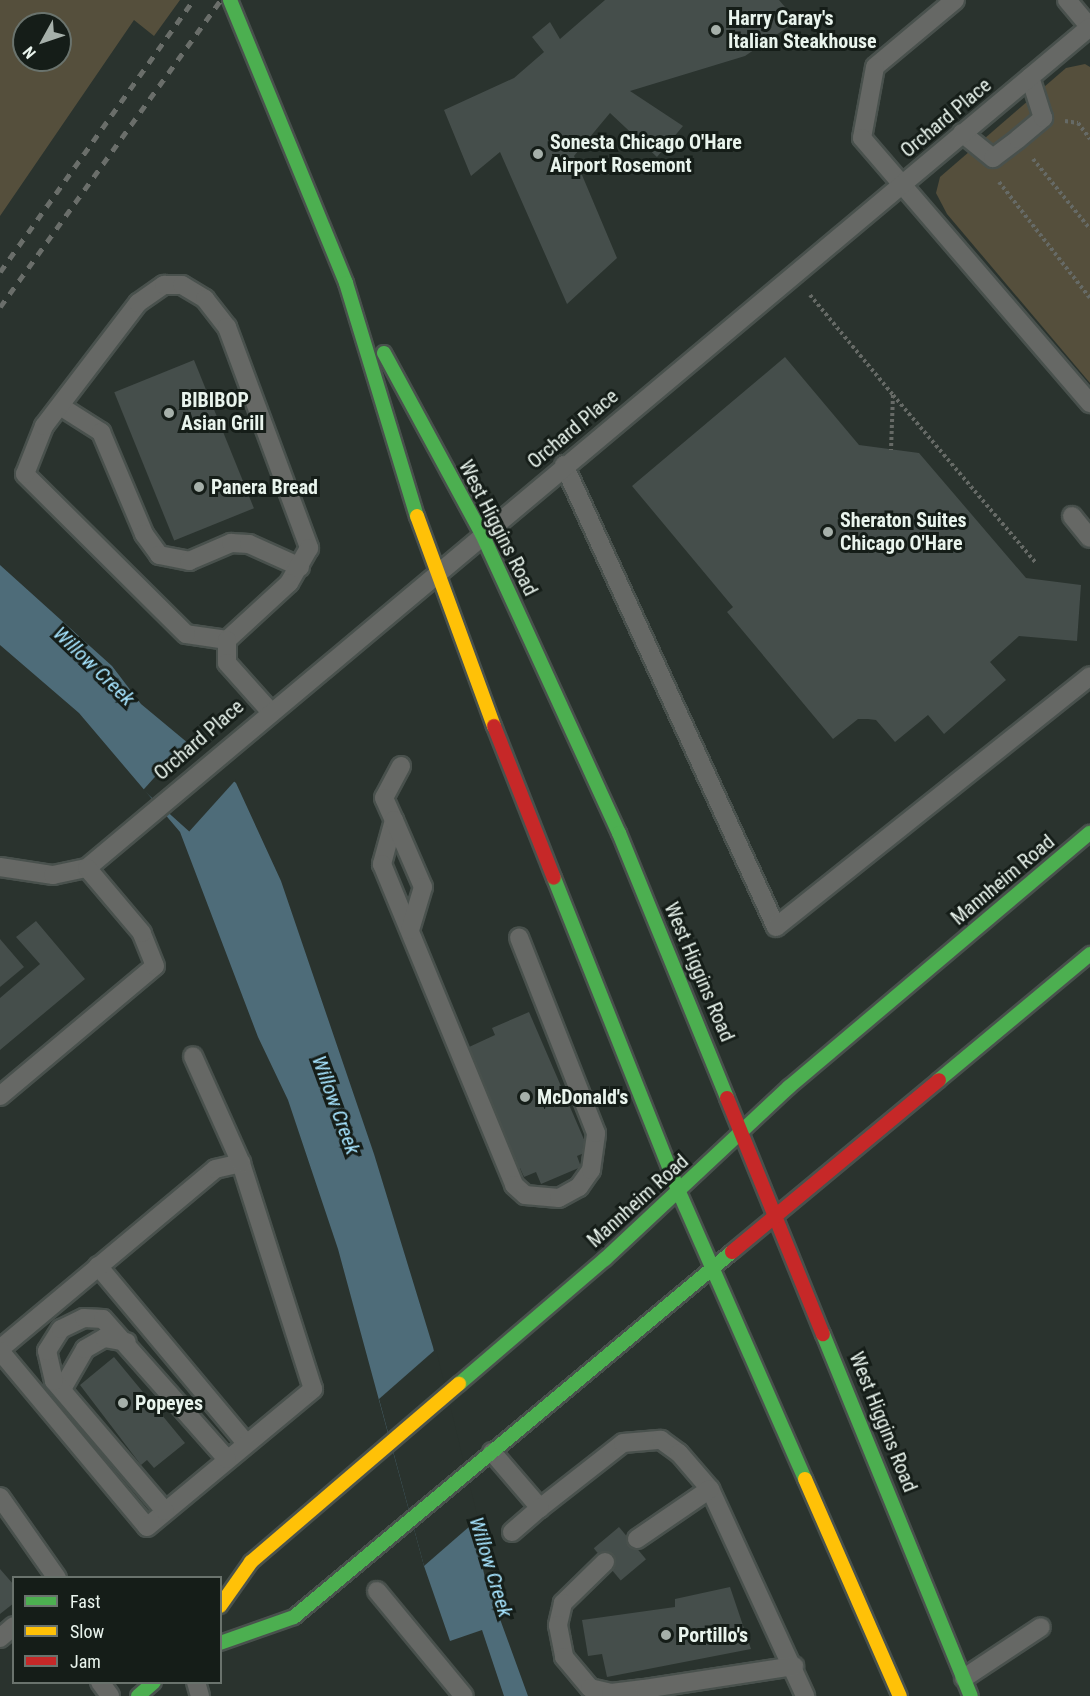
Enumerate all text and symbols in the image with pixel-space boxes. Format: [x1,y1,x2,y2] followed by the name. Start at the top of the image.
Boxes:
[728,6,877,53] place label: Harry Caray's Italian Steakhouse
[12,12,72,72] north arrow
[709,23,723,37] marker: Harry Caray's Italian Steakhouse
[19,43,40,62] text: N
[896,73,996,163] street label: Orchard Place
[550,130,742,177] place label: Sonesta Chicago O'Hare Airport Rosemont
[531,147,545,161] marker: Sonesta Chicago O'Hare Airport Rosemont
[523,384,623,474] street label: Orchard Place
[181,389,264,436] place label: BIBIBOP Asian Grill
[162,406,176,420] marker: BIBIBOP Asian Grill
[454,456,542,600] street label: West Higgins Road
[211,475,318,499] place label: Panera Bread
[192,480,206,494] marker: Panera Bread
[840,508,967,555] place label: Sheraton Suites Chicago O'Hare
[821,525,835,539] marker: Sheraton Suites Chicago O'Hare
[48,621,140,711] water label: Willow Creek
[149,695,249,785] street label: Orchard Place
[946,830,1060,930] street label: Mannheim Road
[659,899,739,1045] street label: West Higgins Road
[306,1052,366,1158] water label: Willow Creek
[537,1085,628,1109] place label: McDonald's
[518,1090,532,1104] marker: McDonald's
[583,1149,693,1253] street label: Mannheim Road
[844,1349,922,1495] street label: West Higgins Road
[135,1391,203,1415] place label: Popeyes
[116,1396,130,1410] marker: Popeyes
[464,1514,518,1620] water label: Willow Creek
[12,1576,222,1684] legend
[70,1591,101,1612] text: Fast
[70,1621,104,1642] text: Slow
[678,1623,748,1647] place label: Portillo's
[659,1628,673,1642] marker: Portillo's
[70,1651,101,1672] text: Jam

